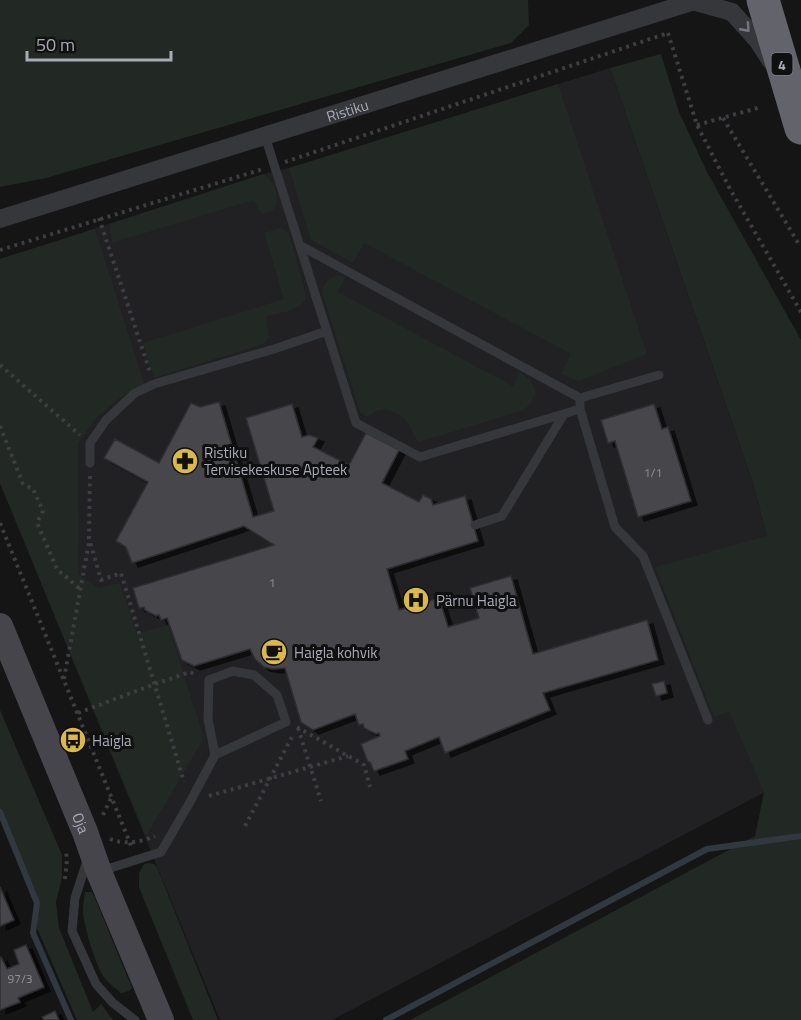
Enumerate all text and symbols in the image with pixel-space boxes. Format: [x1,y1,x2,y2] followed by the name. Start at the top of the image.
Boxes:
[739,21,750,31] one-way arrow
[27,24,171,62] scale bar
[36,31,75,58] text: 50 m
[772,53,792,75] road number: 4
[323,93,371,127] street label: Ristiku
[204,441,347,481] place label: Ristiku Tervisekeskuse Apteek
[170,446,200,476] pharmacy icon: Ristiku Tervisekeskuse Apteek
[644,463,662,482] house number: 1/1
[269,573,275,592] house number: 1
[401,585,431,615] hospital icon: Pärnu Haigla
[436,589,517,612] place label: Pärnu Haigla
[259,637,289,667] cafe icon: Haigla kohvik
[294,641,378,664] place label: Haigla kohvik
[58,725,88,755] bus stop icon: Haigla
[92,729,132,752] place label: Haigla
[67,809,96,837] street label: Oja
[7,969,33,988] house number: 97/3

